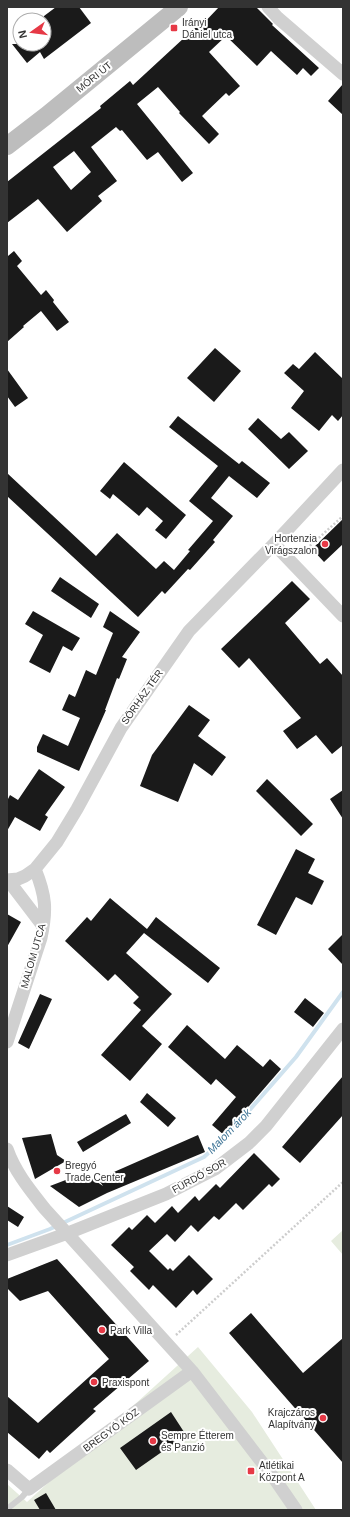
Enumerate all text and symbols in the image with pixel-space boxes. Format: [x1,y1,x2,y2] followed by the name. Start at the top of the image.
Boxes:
[12,12,52,52] north arrow
[182,17,232,40] place label: Irányi Dániel utca
[169,23,179,33] marker: Irányi Dániel utca
[16,29,29,40] text: N
[74,59,114,95] street label: MÓRI ÚT
[265,533,317,556] place label: Hortenzia Virágszalon
[320,539,330,549] marker: Hortenzia Virágszalon
[118,667,165,726] street label: SÖRHÁZ TÉR
[19,922,48,990] street label: MALOM UTCA
[205,1106,254,1156] water label: Malom árok
[169,1155,228,1195] street label: FÜRDŐ SOR
[65,1160,124,1183] place label: Bregyó Trade Center
[52,1166,62,1176] marker: Bregyó Trade Center
[97,1325,107,1335] marker: Park Villa
[110,1325,152,1336] place label: Park Villa
[89,1377,99,1387] marker: Praxispont
[102,1377,149,1388] place label: Praxispont
[80,1405,141,1454] street label: BREGYÓ KÖZ
[268,1407,315,1430] place label: Krajczáros Alapítvány
[318,1413,328,1423] marker: Krajczáros Alapítvány
[161,1429,234,1453] place label: Sempre Étterem és Panzió
[148,1436,158,1446] marker: Sempre Étterem és Panzió
[259,1460,305,1483] place label: Atlétikai Központ A
[246,1466,256,1476] marker: Atlétikai Központ A

